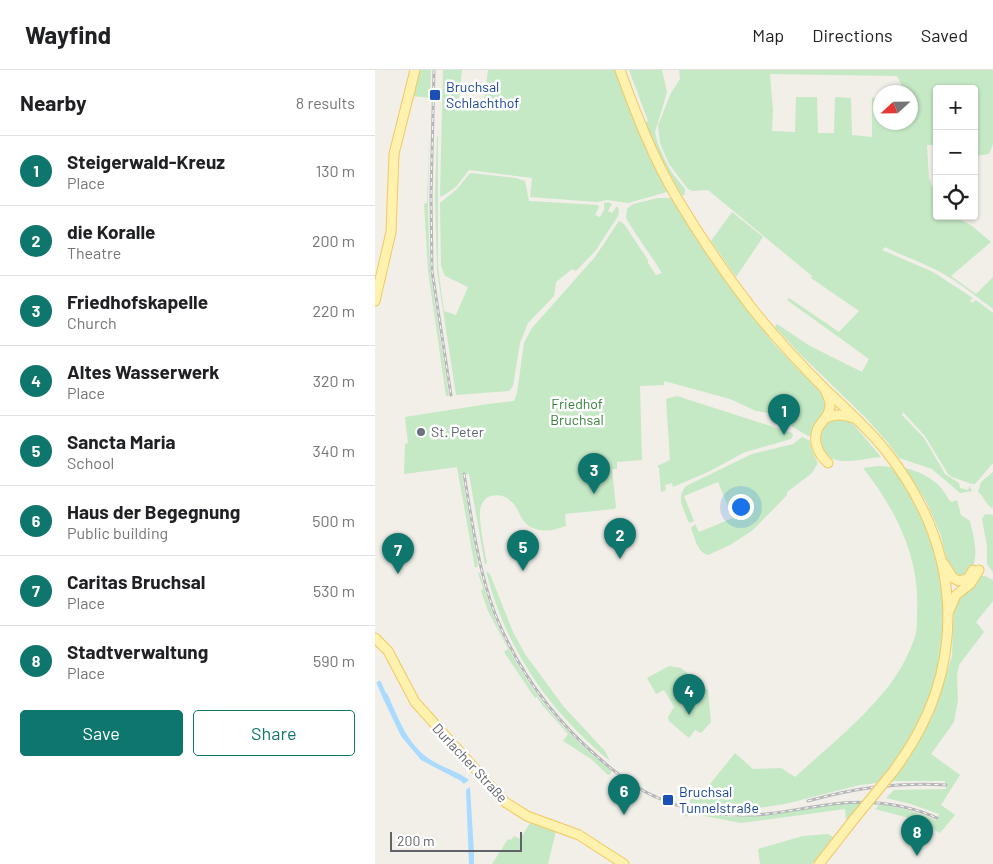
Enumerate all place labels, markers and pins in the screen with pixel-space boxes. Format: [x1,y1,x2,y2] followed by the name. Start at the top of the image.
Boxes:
[446,78,519,111] place label: Bruchsal Schlachthof
[428,88,442,102] marker: Bruchsal Schlachthof
[768,394,800,435] pin: 1
[431,423,484,440] place label: St. Peter
[415,426,427,438] marker: St. Peter
[578,453,610,494] pin: 3
[604,518,636,559] pin: 2
[507,530,539,571] pin: 5
[382,533,414,574] pin: 7
[673,674,705,715] pin: 4
[608,774,640,815] pin: 6
[679,783,759,816] place label: Bruchsal Tunnelstraße
[661,793,675,807] marker: Bruchsal Tunnelstraße
[901,815,933,856] pin: 8

